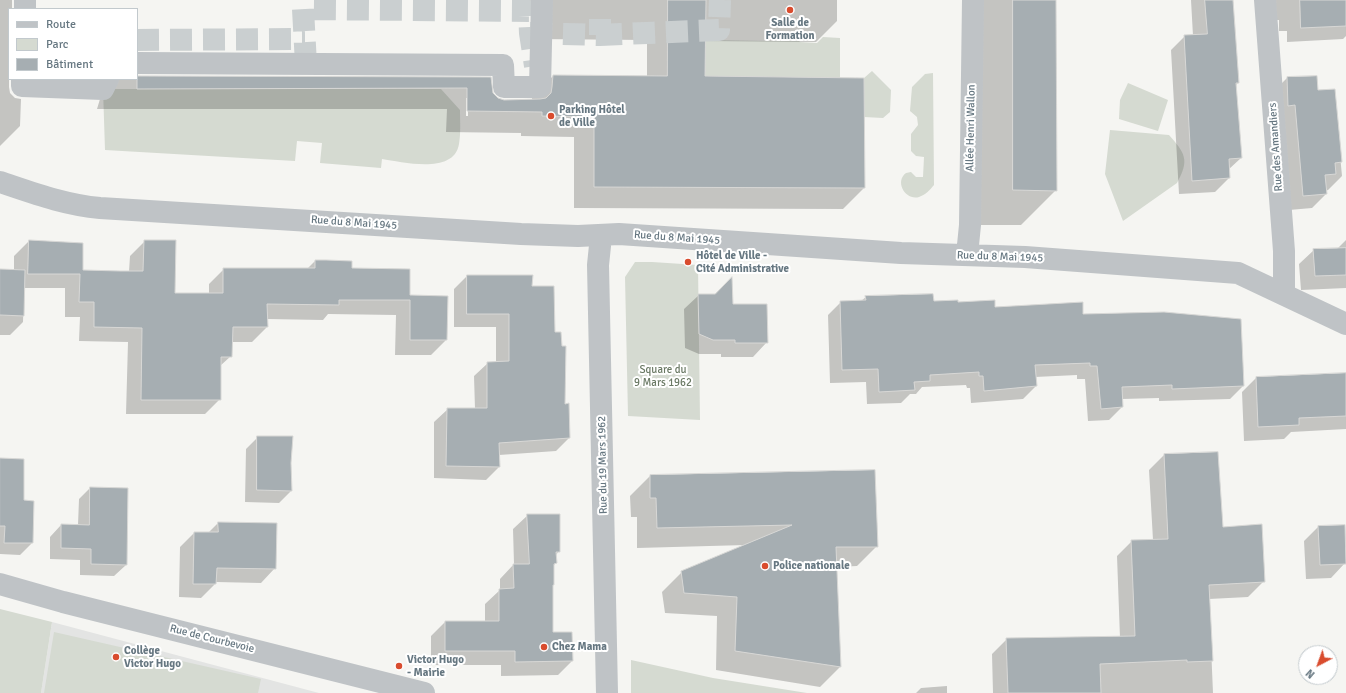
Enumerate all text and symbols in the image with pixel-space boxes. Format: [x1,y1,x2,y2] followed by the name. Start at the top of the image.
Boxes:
[785,5,795,15] marker: Salle de Formation
[8,8,138,80] legend
[765,16,815,42] place label: Salle de Formation
[46,17,76,32] text: Route
[46,37,68,52] text: Parc
[46,57,93,72] text: Bâtiment
[964,84,978,172] street label: Allée Henri Wallon
[1266,102,1286,192] street label: Rue des Amandiers
[559,103,625,129] place label: Parking Hôtel de Ville
[546,111,556,121] marker: Parking Hôtel de Ville
[310,213,398,233] street label: Rue du 8 Mai 1945
[633,228,721,248] street label: Rue du 8 Mai 1945
[696,249,789,275] place label: Hôtel de Ville - Cité Administrative
[957,249,1043,265] street label: Rue du 8 Mai 1945
[683,257,693,267] marker: Hôtel de Ville - Cité Administrative
[634,363,692,389] park label: Square du 9 Mars 1962
[596,416,610,514] street label: Rue du 19 Mars 1962
[773,559,850,573] place label: Police nationale
[760,561,770,571] marker: Police nationale
[168,622,256,656] street label: Rue de Courbevoie
[552,640,607,654] place label: Chez Mama
[539,642,549,652] marker: Chez Mama
[124,644,181,670] place label: Collège Victor Hugo
[1298,645,1338,685] north arrow
[111,652,121,662] marker: Collège Victor Hugo
[407,653,464,679] place label: Victor Hugo - Mairie
[394,661,404,671] marker: Victor Hugo - Mairie
[1303,666,1318,681] text: N

